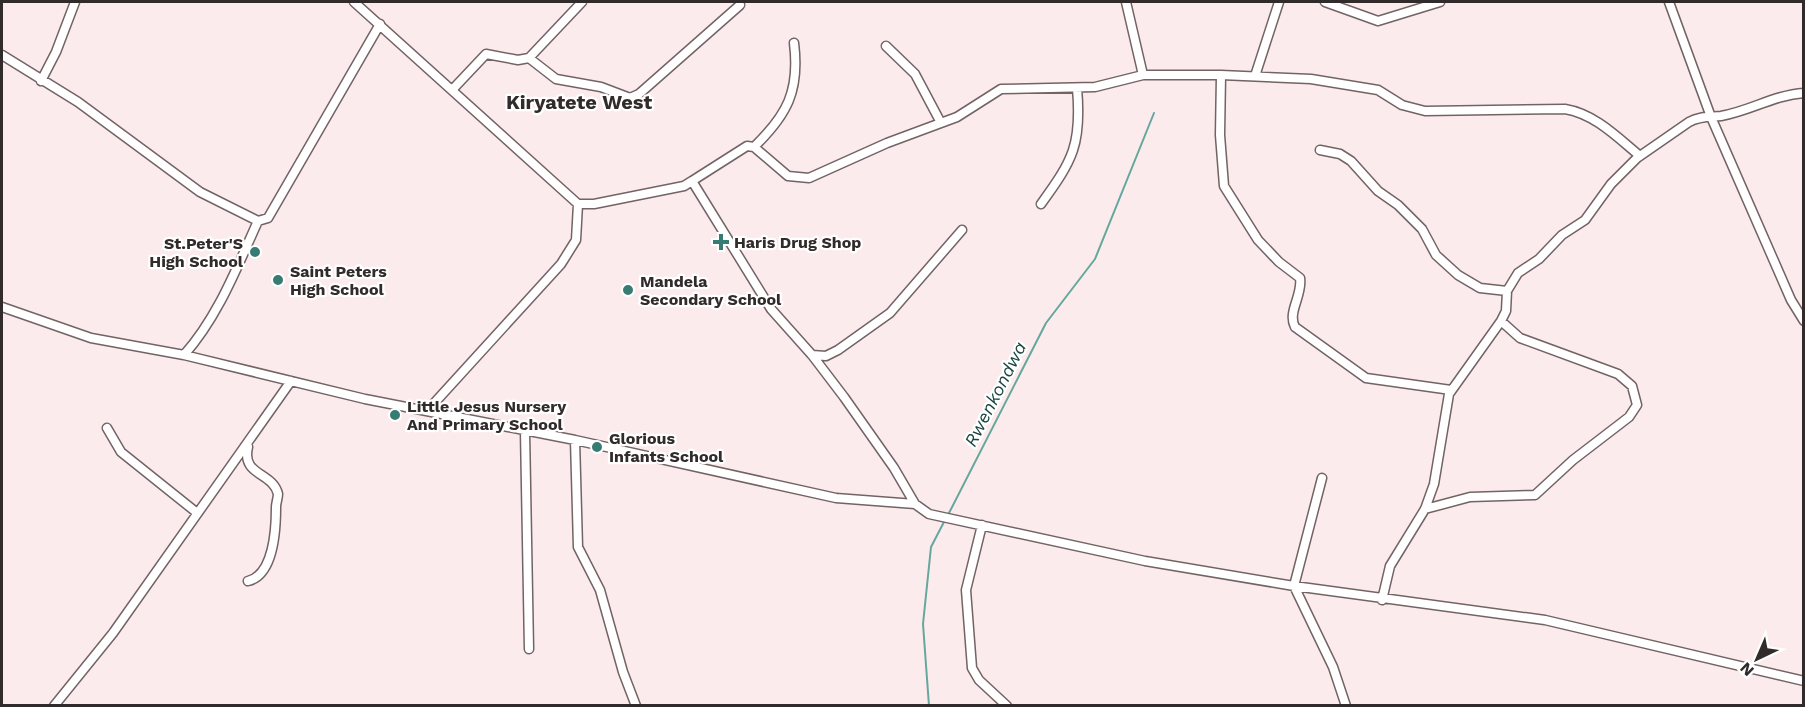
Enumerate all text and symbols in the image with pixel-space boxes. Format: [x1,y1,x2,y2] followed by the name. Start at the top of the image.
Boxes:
[506,90,652,114] district label: Kiryatete West
[712,233,730,251] marker: Haris Drug Shop
[734,233,861,252] place label: Haris Drug Shop
[149,234,244,271] place label: St.Peter'S High School
[248,245,262,259] marker: St.Peter'S High School
[290,262,387,299] place label: Saint Peters High School
[640,272,782,309] place label: Mandela Secondary School
[271,273,285,287] marker: Saint Peters High School
[621,283,635,297] marker: Mandela Secondary School
[960,338,1030,450] water label: Rwenkondwa
[407,397,567,434] place label: Little Jesus Nursery And Primary School
[388,408,402,422] marker: Little Jesus Nursery And Primary School
[609,429,724,466] place label: Glorious Infants School
[590,440,604,454] marker: Glorious Infants School
[1727,629,1787,689] north arrow
[1736,658,1758,680] text: N

